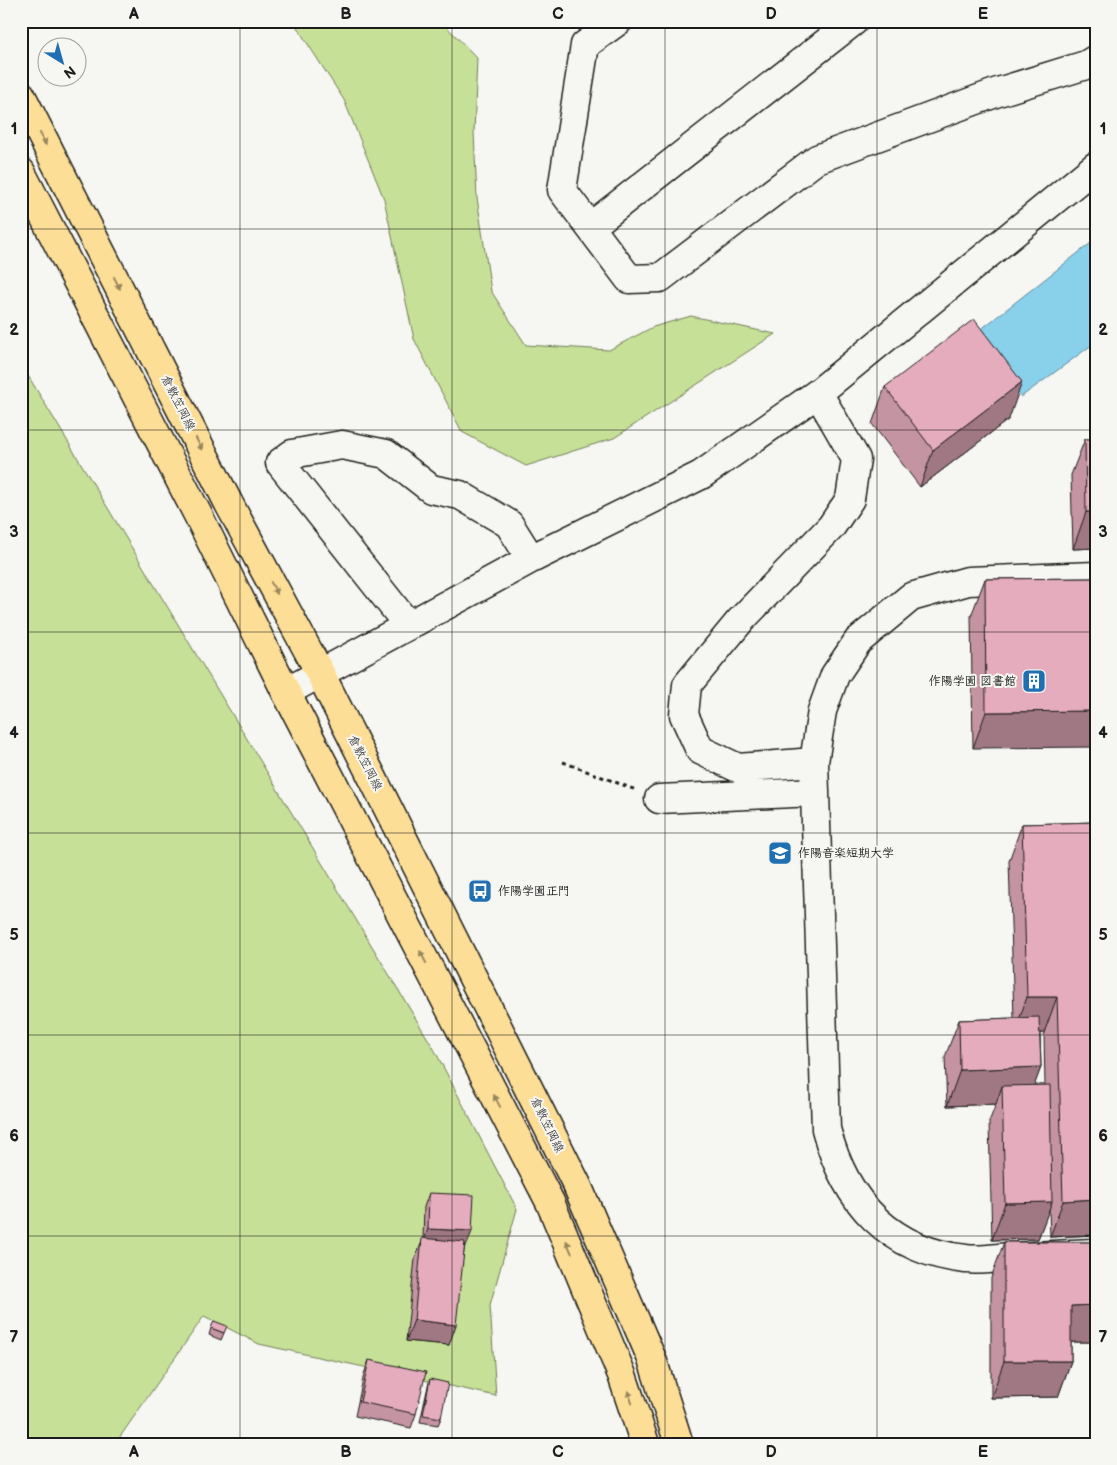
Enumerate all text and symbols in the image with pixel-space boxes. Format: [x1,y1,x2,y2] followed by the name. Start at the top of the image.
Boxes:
[128,5,139,24] text: A
[340,5,352,24] text: B
[552,5,564,24] text: C
[765,5,777,24] text: D
[978,5,988,24] text: E
[38,38,88,88] north arrow
[60,62,79,82] text: N
[11,120,17,139] text: 1
[1100,120,1106,139] text: 1
[39,131,47,146] one-way arrow
[113,276,121,291] one-way arrow
[9,321,19,340] text: 2
[1098,321,1108,340] text: 2
[158,373,198,433] street label: 倉敷笠岡線
[195,437,203,451] one-way arrow
[9,523,19,542] text: 3
[1098,523,1108,542] text: 3
[270,581,278,595] one-way arrow
[1021,668,1047,694] building icon: 作陽学園 図書館
[929,674,1016,689] place label: 作陽学園 図書館
[9,724,19,743] text: 4
[1098,724,1108,743] text: 4
[345,733,385,793] street label: 倉敷笠岡線
[767,840,793,866] school or university icon: 作陽音楽短期大学
[798,846,894,861] place label: 作陽音楽短期大学
[467,878,493,904] bus stop icon: 作陽学園正門
[498,884,570,899] place label: 作陽学園正門
[9,926,19,945] text: 5
[1098,926,1108,945] text: 5
[419,949,427,964] one-way arrow
[493,1094,502,1108] one-way arrow
[527,1095,567,1155] street label: 倉敷笠岡線
[9,1127,19,1146] text: 6
[1098,1127,1108,1146] text: 6
[565,1239,573,1254] one-way arrow
[10,1328,19,1347] text: 7
[1099,1328,1108,1347] text: 7
[625,1390,633,1405] one-way arrow
[128,1443,139,1462] text: A
[340,1443,352,1462] text: B
[552,1443,564,1462] text: C
[765,1443,777,1462] text: D
[978,1443,988,1462] text: E

